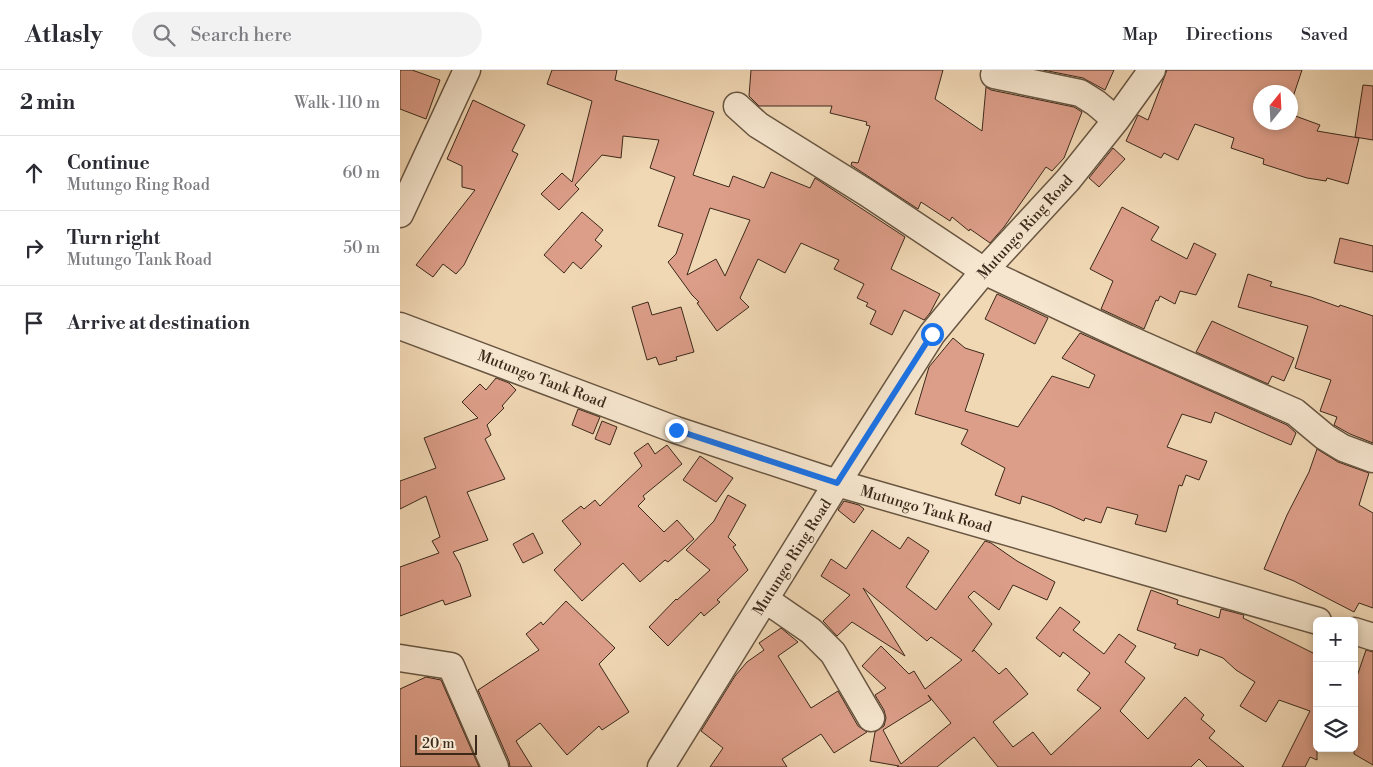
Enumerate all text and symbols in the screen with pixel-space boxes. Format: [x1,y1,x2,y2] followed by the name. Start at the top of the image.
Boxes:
[132,12,482,57] search box
[25,20,102,50] text: Atlasly
[150,21,178,49] icon: search
[190,23,292,47] text: Search here
[1122,23,1158,46] text: Map
[1186,23,1273,46] text: Directions
[1301,23,1348,46] text: Saved
[1253,85,1298,130] north arrow
[20,90,75,116] text: 2 min
[294,93,380,113] text: Walk · 110 m
[67,151,150,175] text: Continue
[20,159,48,187] icon: ahead
[342,163,380,183] text: 60 m
[974,171,1078,283] street label: Mutungo Ring Road
[67,175,210,195] text: Mutungo Ring Road
[67,226,160,250] text: Turn right
[20,234,48,262] icon: right
[343,238,380,258] text: 50 m
[67,250,212,270] text: Mutungo Tank Road
[20,309,48,337] icon: arrive
[67,311,250,335] text: Arrive at destination
[921,323,944,346] route start
[475,346,609,413] street label: Mutungo Tank Road
[665,419,688,442] route end
[858,482,994,537] street label: Mutungo Tank Road
[749,495,836,619] street label: Mutungo Ring Road
[1313,617,1358,752] map controls
[1313,617,1358,662] button: +
[1313,662,1358,707] button: −
[1313,707,1358,752] button: layers
[415,732,478,755] scale bar
[422,735,454,753] text: 20 m

